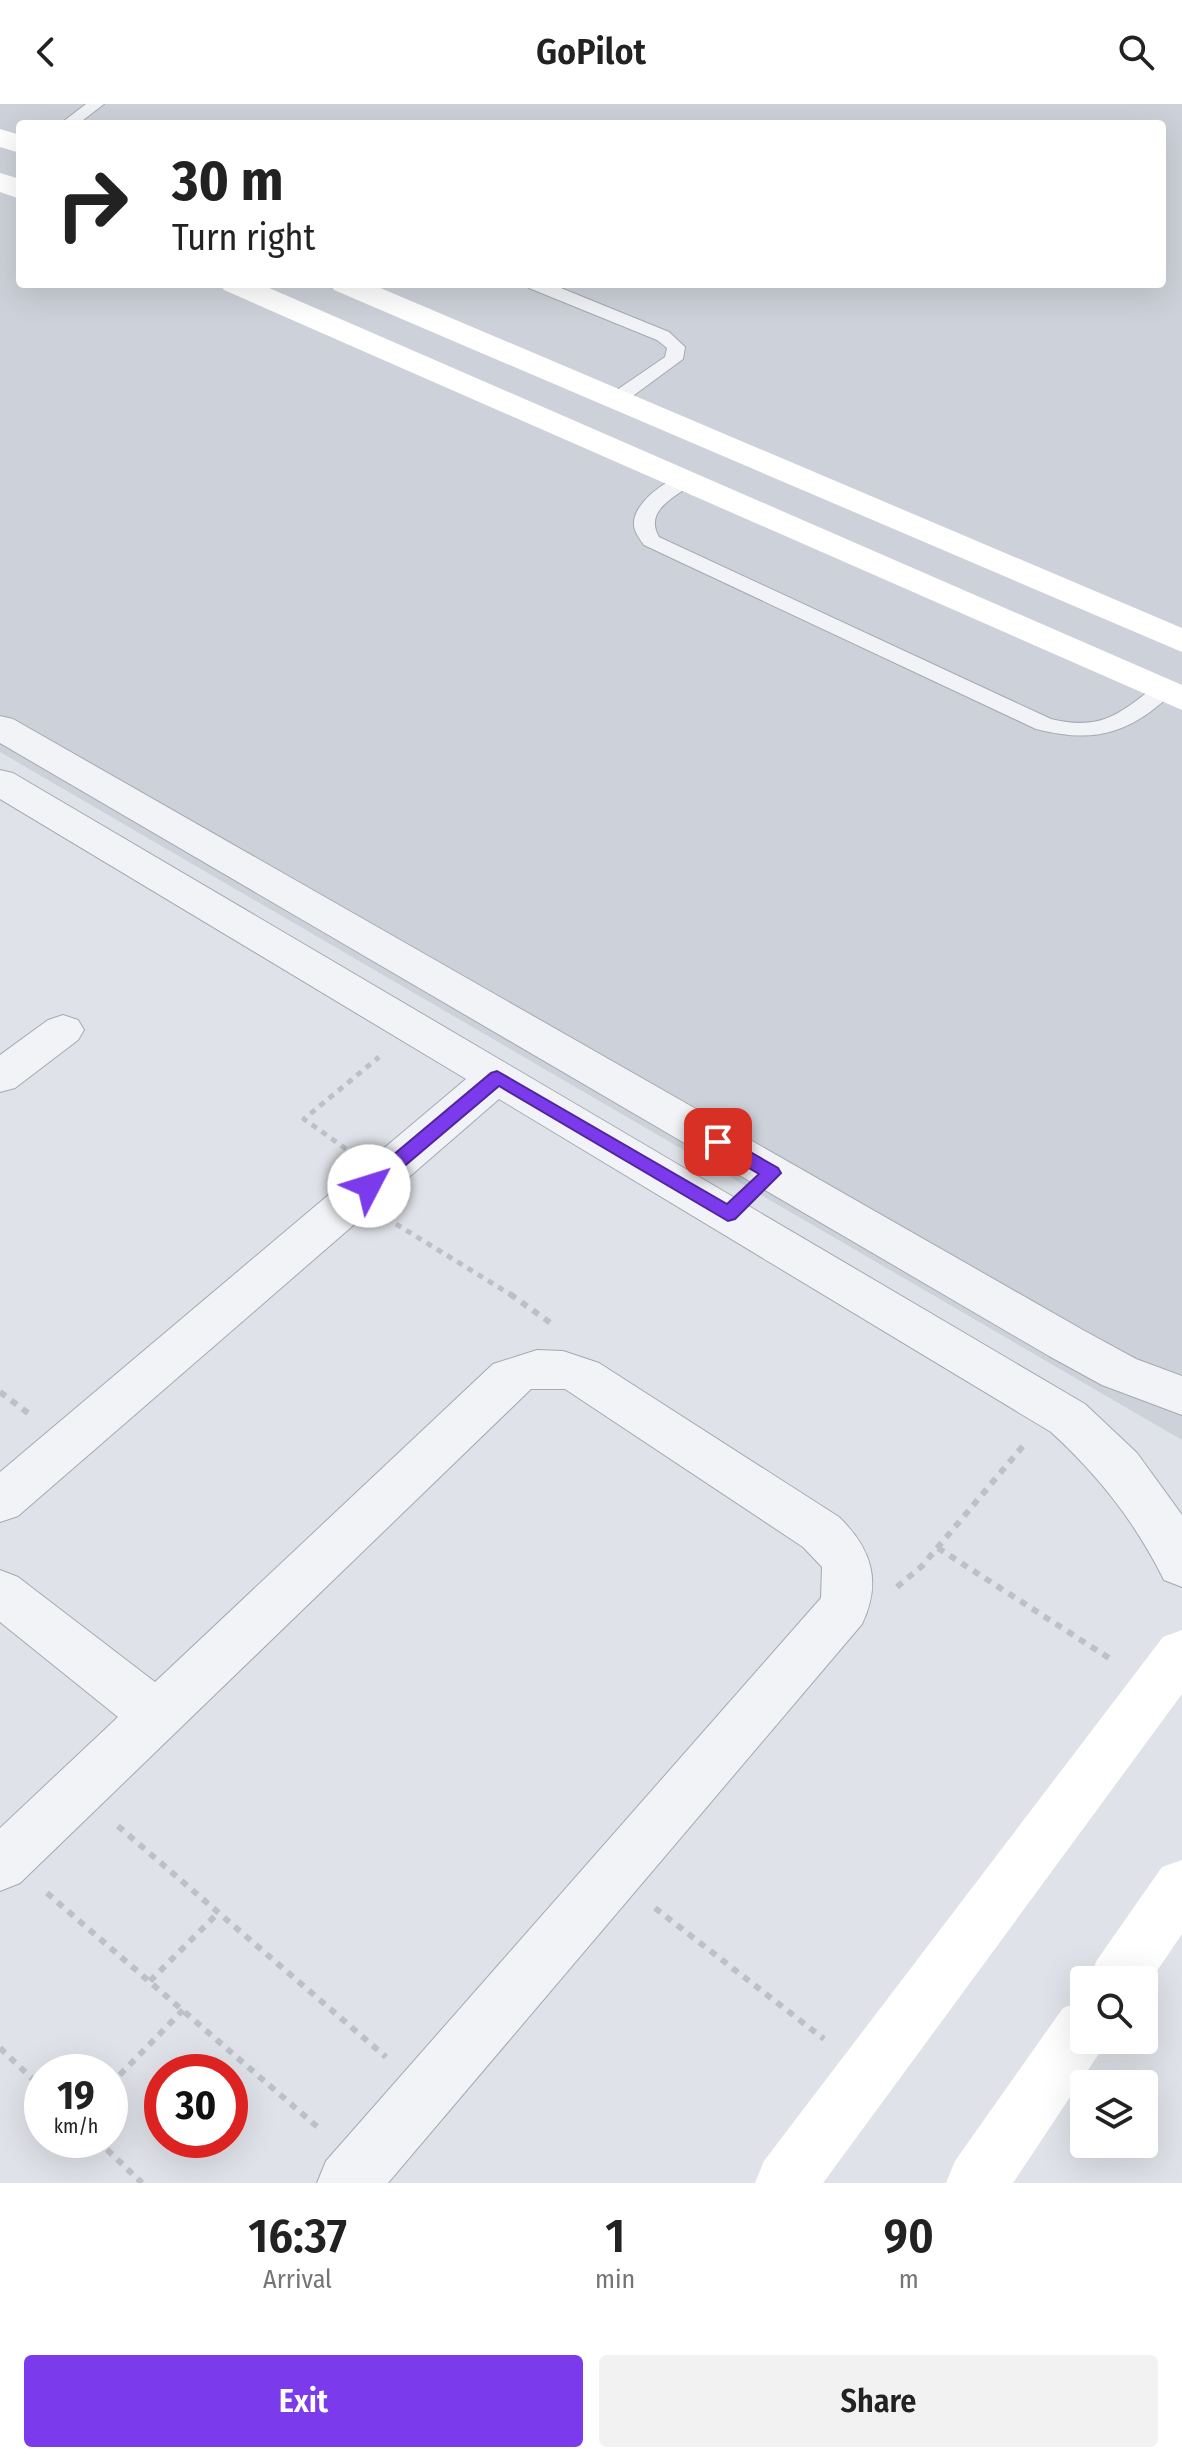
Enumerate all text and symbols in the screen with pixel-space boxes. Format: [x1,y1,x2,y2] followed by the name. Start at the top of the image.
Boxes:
[24,30,68,74] icon: back
[536,30,646,74] text: GoPilot
[1114,30,1158,74] icon: search
[172,148,283,215] text: 30 m
[40,152,144,256] icon: right
[172,216,315,260] text: Turn right
[684,1108,752,1176] pin
[696,1120,740,1164] icon: arrive
[327,1144,411,1228] position arrow
[1070,1966,1158,2158] map controls
[1070,1966,1158,2054] button: search
[144,2054,248,2158] speed limit sign: 30
[1070,2070,1158,2158] button: layers
[57,2072,95,2120] text: 19
[54,2114,98,2138] text: km/h
[248,2207,347,2265] text: 16:37
[605,2207,625,2265] text: 1
[884,2207,934,2265] text: 90
[263,2264,332,2295] text: Arrival
[595,2264,635,2295] text: min
[899,2264,919,2295] text: m
[24,2355,583,2447] button: Exit
[599,2355,1158,2447] button: Share

